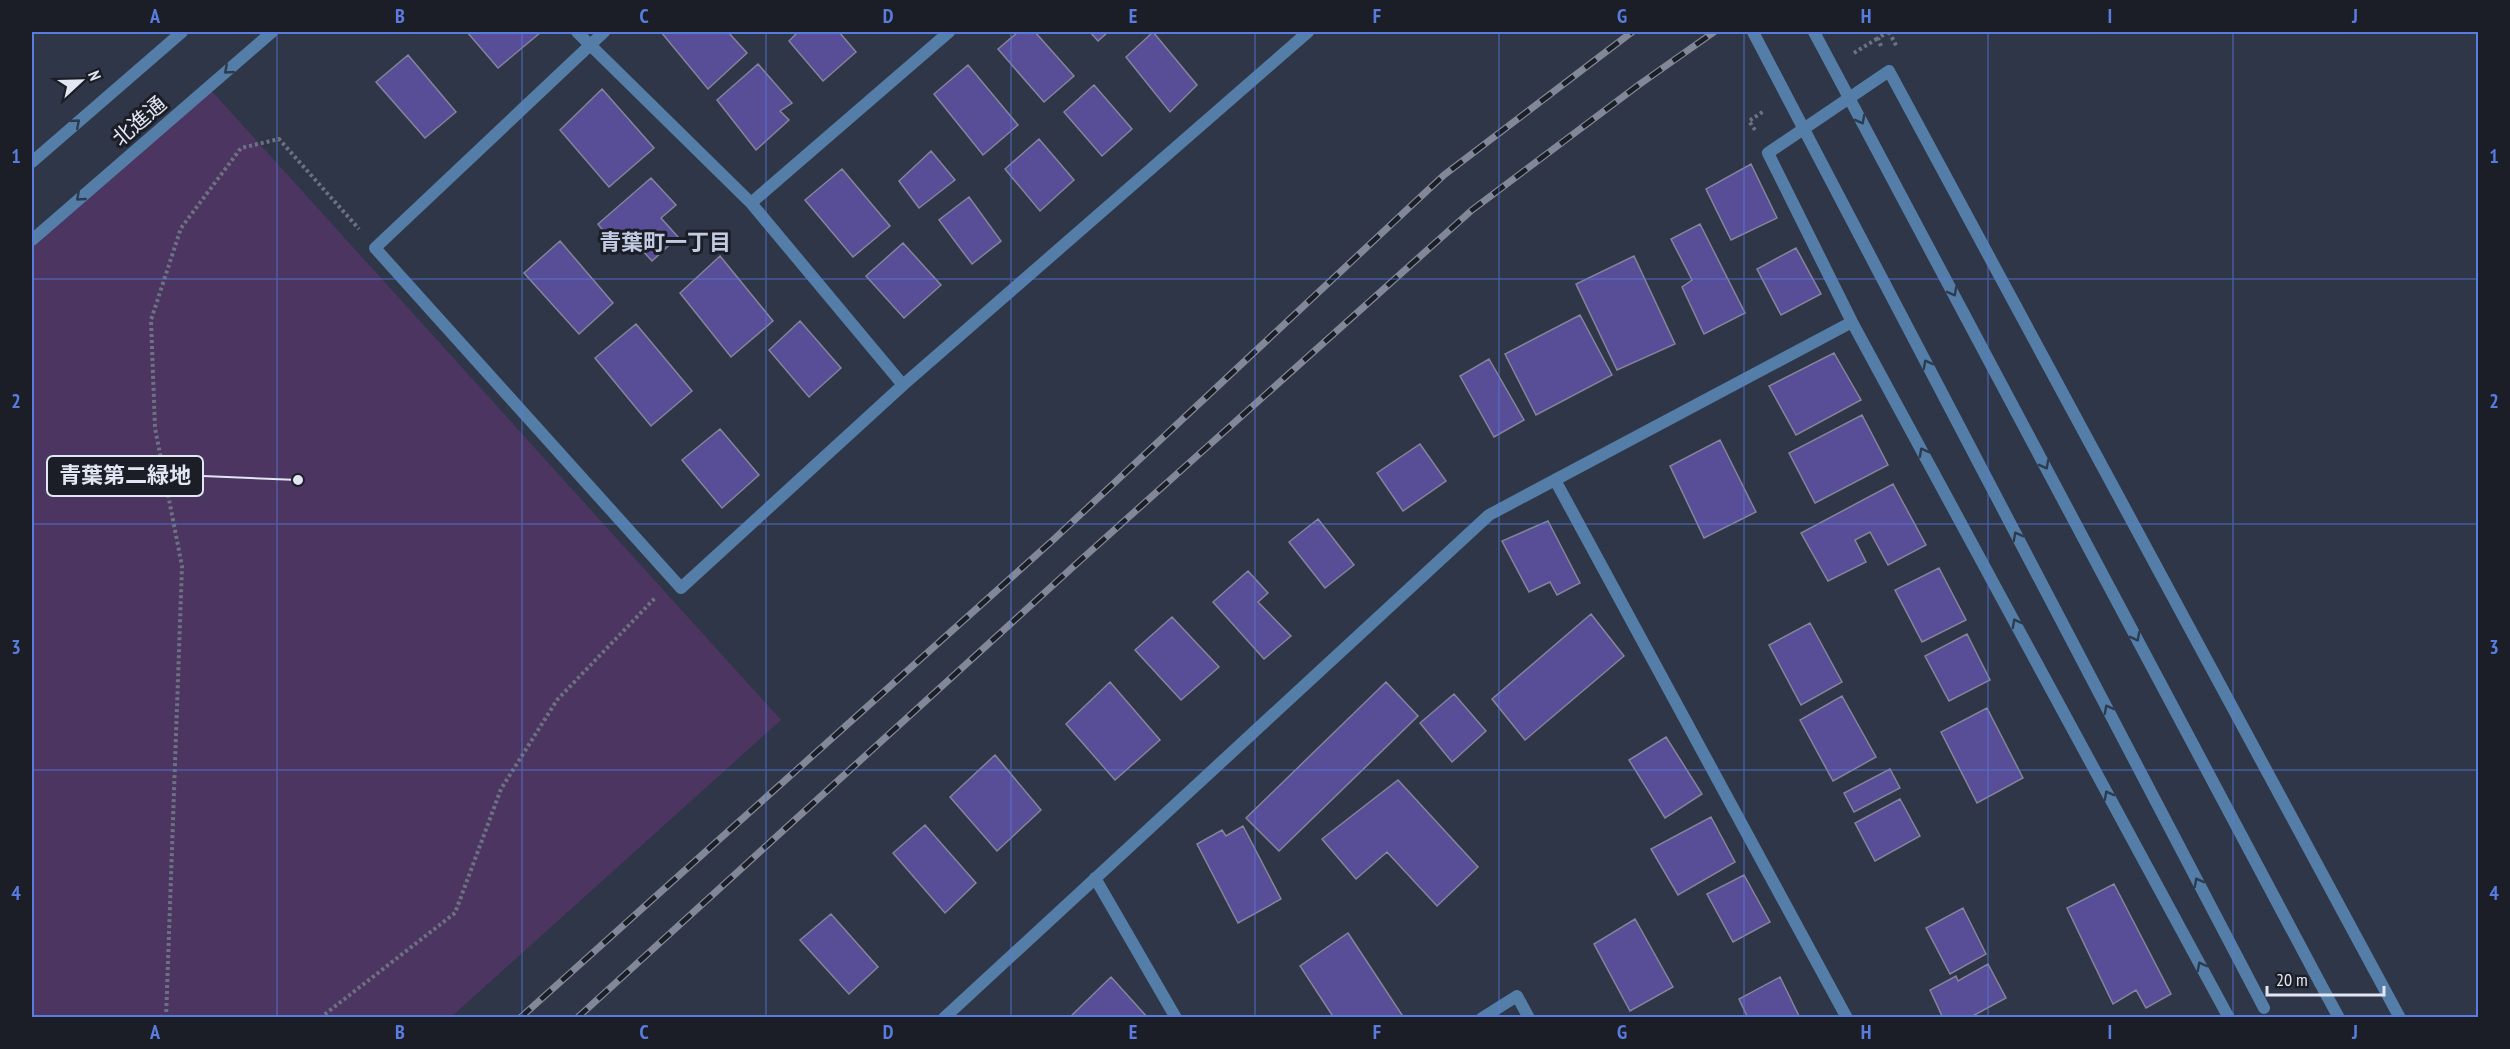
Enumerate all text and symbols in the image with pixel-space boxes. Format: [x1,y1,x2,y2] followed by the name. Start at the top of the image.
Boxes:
[149,3,161,29] text: A
[395,3,405,29] text: B
[639,3,649,29] text: C
[883,3,894,29] text: D
[1129,3,1137,29] text: E
[1373,3,1381,29] text: F
[1617,3,1627,29] text: G
[1861,3,1871,29] text: H
[2108,3,2112,29] text: I
[2351,3,2358,29] text: J
[51,51,111,111] north arrow
[224,63,235,74] one-way arrow
[84,68,106,83] text: N
[106,90,172,152] street label: 北進通
[1854,114,1866,125] one-way arrow
[69,119,80,130] one-way arrow
[11,143,21,169] text: 1
[2489,143,2499,169] text: 1
[76,190,87,201] one-way arrow
[599,228,731,256] district label: 青葉町一丁目
[1946,286,1957,297] one-way arrow
[1923,359,1934,370] one-way arrow
[11,388,21,414] text: 2
[2489,388,2499,414] text: 2
[1919,447,1930,458] one-way arrow
[47,456,203,496] callout: 青葉第二緑地
[2037,458,2049,469] one-way arrow
[59,461,191,489] text: 青葉第二緑地
[2013,532,2024,543] one-way arrow
[2012,619,2023,629] one-way arrow
[2129,631,2140,641] one-way arrow
[11,634,21,660] text: 3
[2489,634,2499,660] text: 3
[2103,704,2115,715] one-way arrow
[2104,790,2115,801] one-way arrow
[2194,877,2205,888] one-way arrow
[11,880,21,906] text: 4
[2489,880,2499,906] text: 4
[2267,959,2384,997] scale bar
[2197,962,2208,972] one-way arrow
[2276,968,2308,991] text: 20 m
[149,1019,161,1045] text: A
[395,1019,405,1045] text: B
[639,1019,649,1045] text: C
[883,1019,894,1045] text: D
[1129,1019,1137,1045] text: E
[1373,1019,1381,1045] text: F
[1617,1019,1627,1045] text: G
[1861,1019,1871,1045] text: H
[2108,1019,2112,1045] text: I
[2351,1019,2358,1045] text: J

